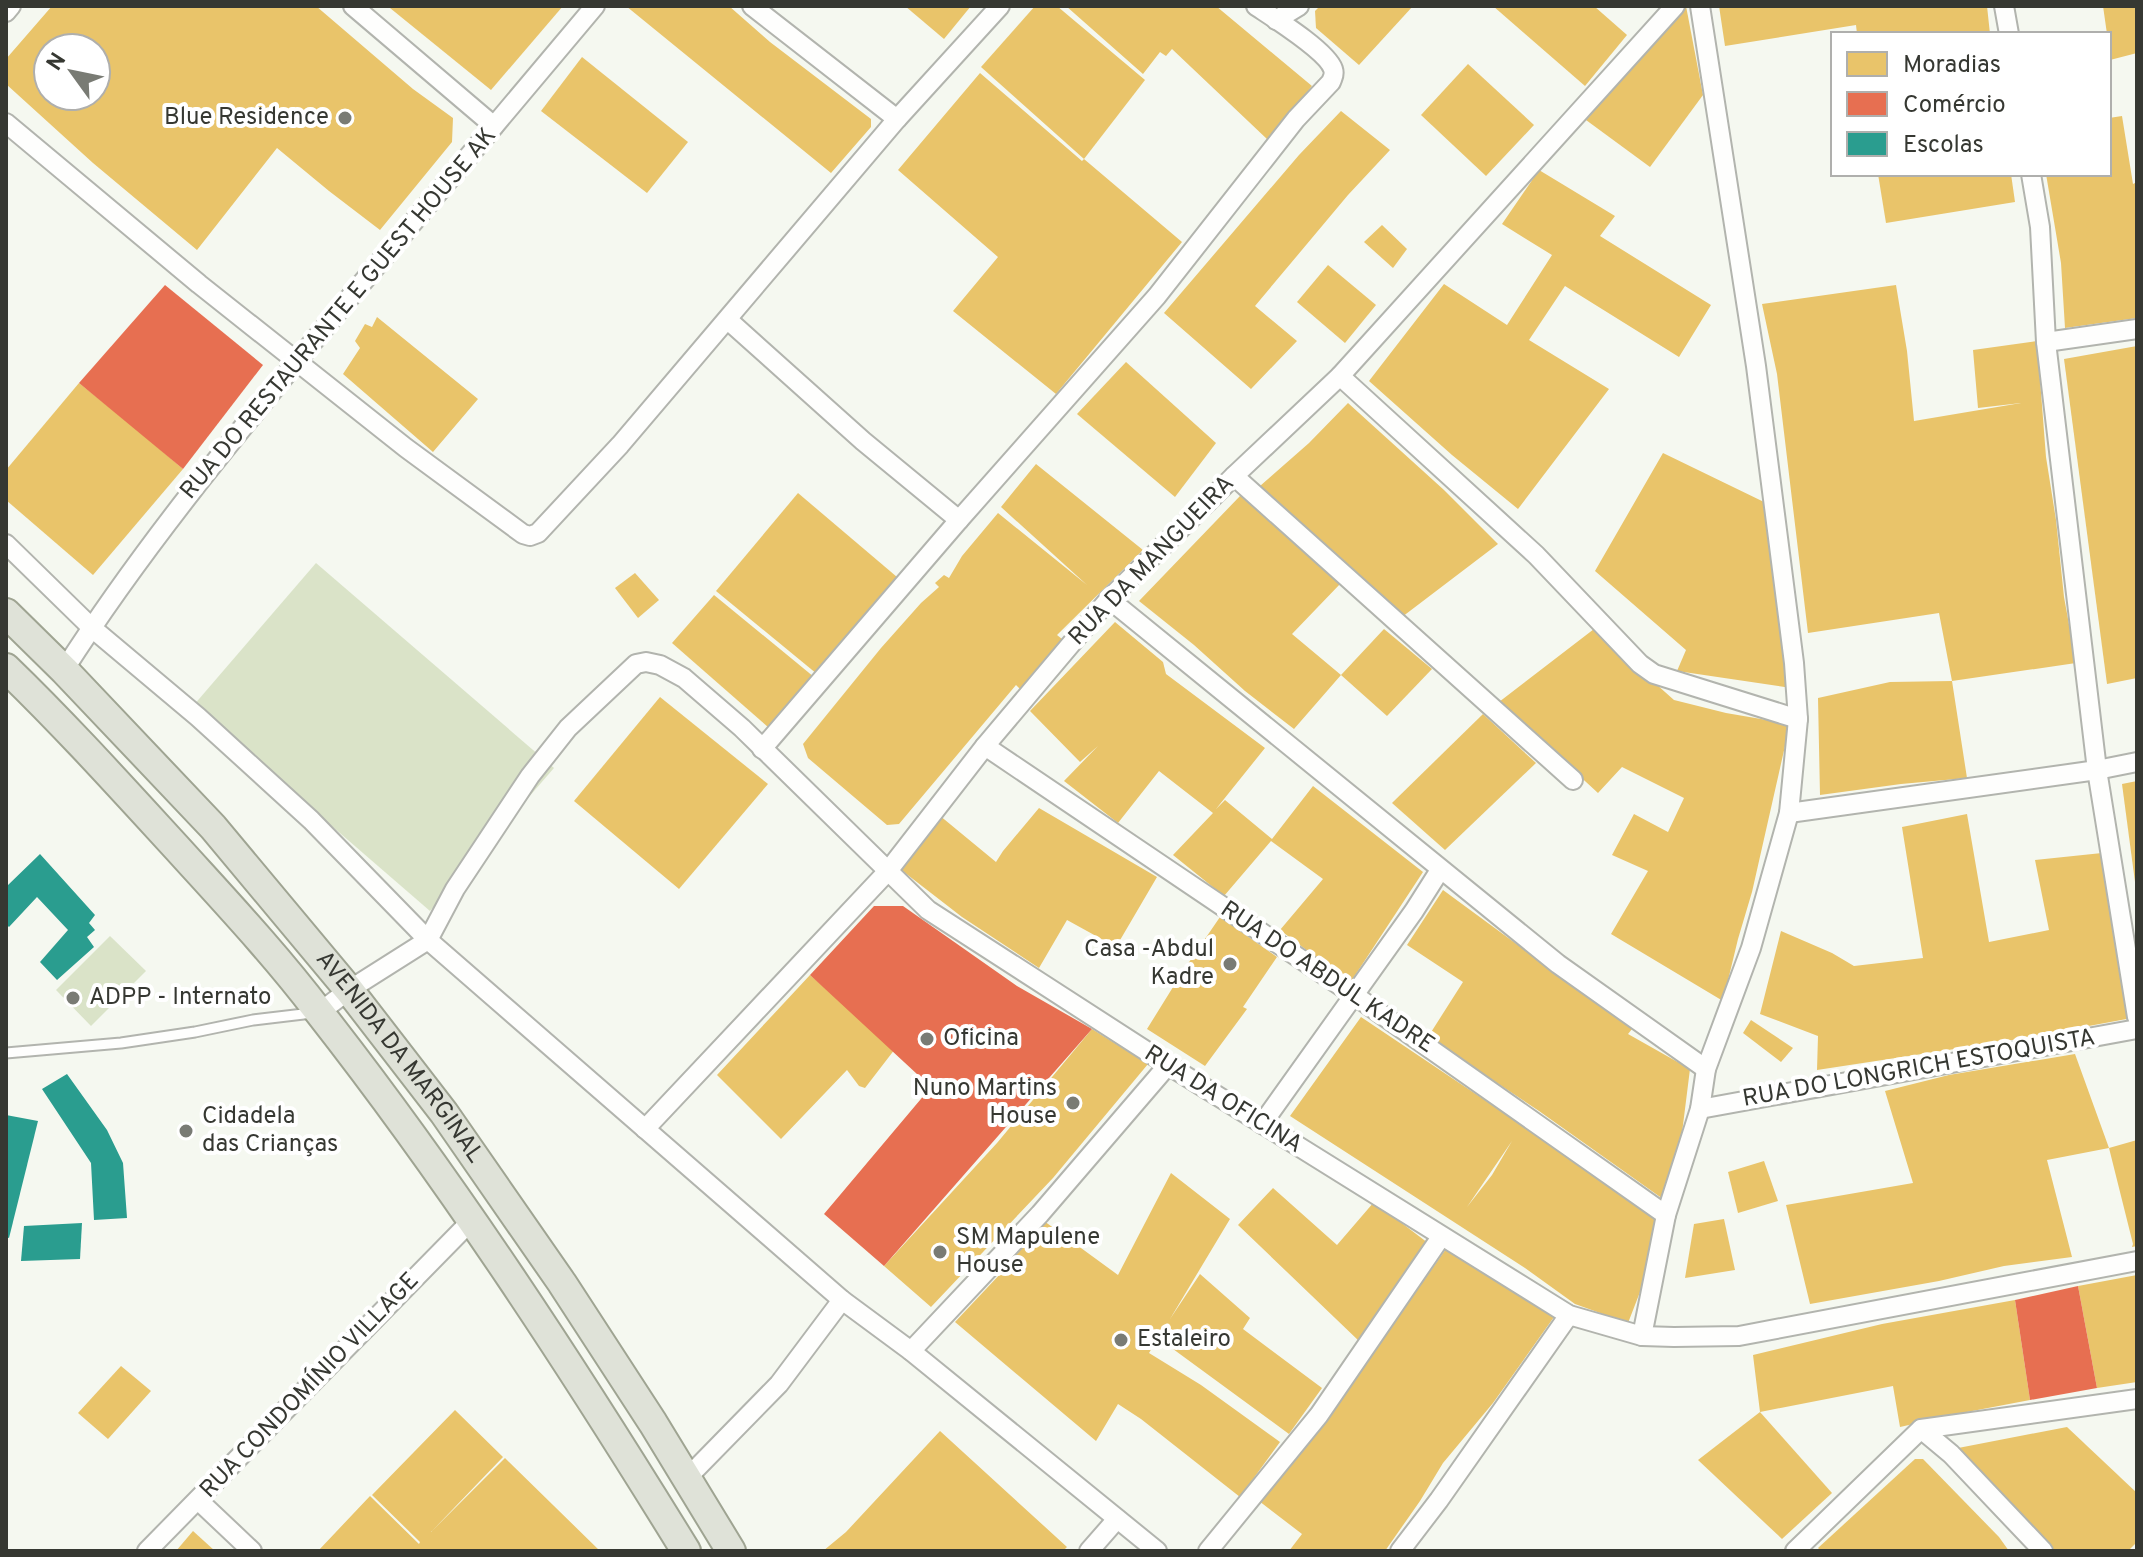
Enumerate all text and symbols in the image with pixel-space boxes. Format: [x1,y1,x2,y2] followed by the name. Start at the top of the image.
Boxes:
[32,32,112,112] north arrow
[1831,32,2111,176] legend
[42,48,73,76] text: N
[1903,51,2001,81] text: Moradias
[1903,91,2006,121] text: Comércio
[164,103,329,133] place label: Blue Residence
[336,109,354,127] marker: Blue Residence
[174,122,504,506] street label: RUA DO RESTAURANTE E GUEST HOUSE AK
[1903,131,1984,161] text: Escolas
[1063,469,1241,653] street label: RUA DA MANGUEIRA
[1214,895,1440,1061] street label: RUA DO ABDUL KADRE
[1084,935,1214,993] place label: Casa -Abdul Kadre
[308,945,489,1169] street label: AVENIDA DA MARGINAL
[1221,955,1239,973] marker: Casa -Abdul Kadre
[89,983,271,1013] place label: ADPP - Internato
[64,989,82,1007] marker: ADPP - Internato
[1740,1023,2098,1115] street label: RUA DO LONGRICH ESTOQUISTA
[943,1024,1019,1054] place label: Oficina
[918,1030,936,1048] marker: Oficina
[1138,1039,1308,1161] street label: RUA DA OFICINA
[913,1074,1057,1132] place label: Nuno Martins House
[1064,1094,1082,1112] marker: Nuno Martins House
[202,1102,338,1160] place label: Cidadela das Crianças
[177,1122,195,1140] marker: Cidadela das Crianças
[956,1223,1100,1281] place label: SM Mapulene House
[931,1243,949,1261] marker: SM Mapulene House
[193,1265,426,1505] street label: RUA CONDOMÍNIO VILLAGE
[1137,1325,1231,1355] place label: Estaleiro
[1112,1331,1130,1349] marker: Estaleiro

